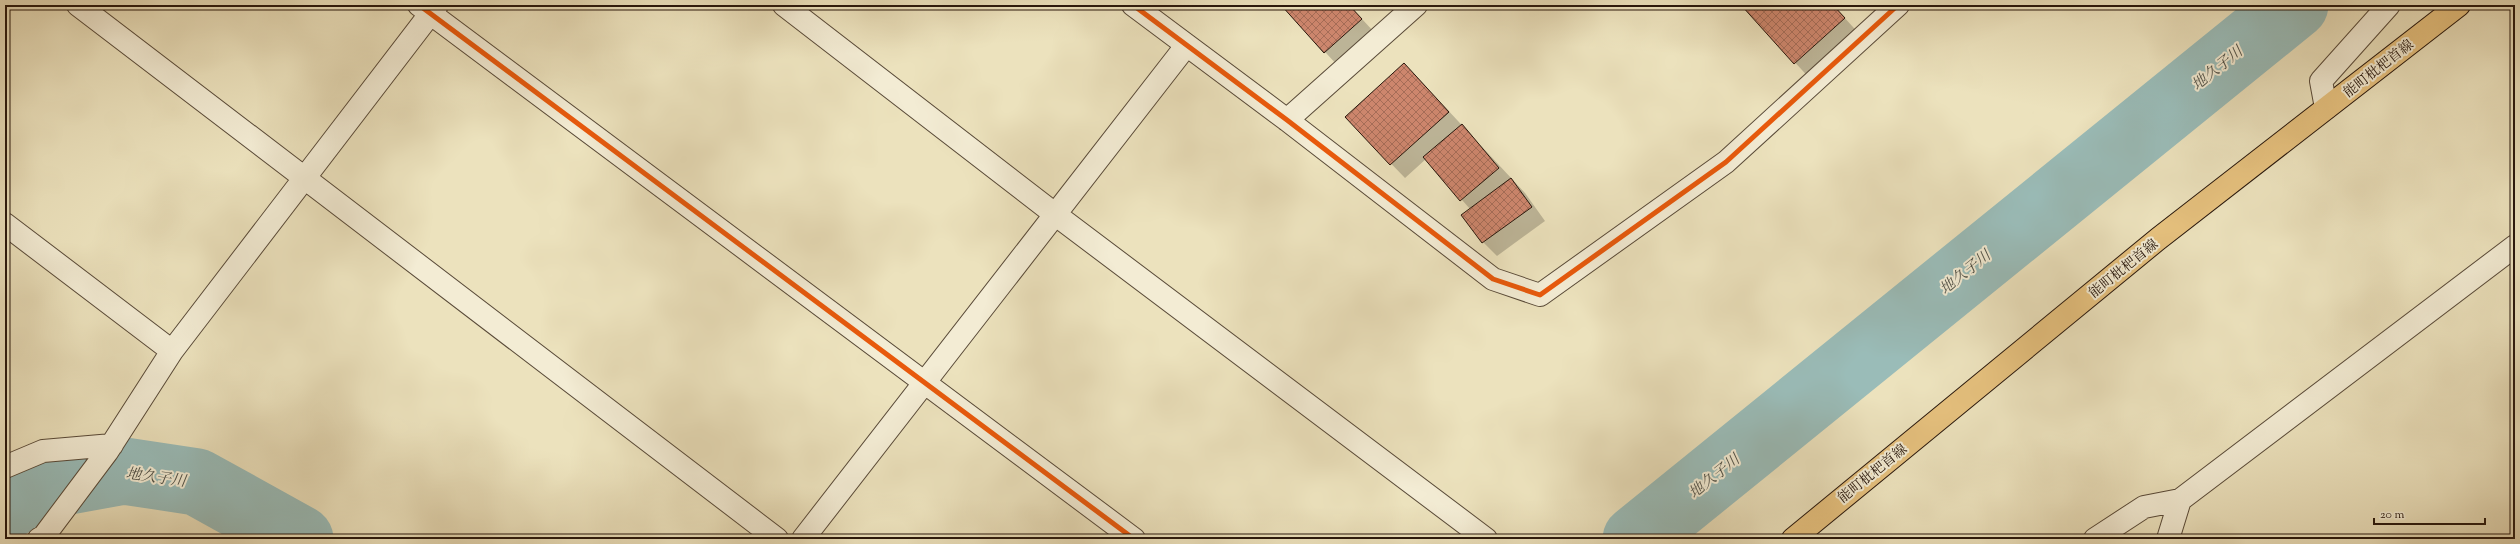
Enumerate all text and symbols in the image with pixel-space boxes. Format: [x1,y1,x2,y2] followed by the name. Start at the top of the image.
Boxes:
[2340,36,2418,103] street label: 能町枇杷首線
[2188,41,2249,96] water label: 地久子川
[2085,235,2163,304] street label: 能町枇杷首線
[1936,245,1997,300] water label: 地久子川
[1834,440,1912,509] street label: 能町枇杷首線
[1685,449,1746,504] water label: 地久子川
[125,464,189,493] water label: 地久子川
[2374,500,2485,526] scale bar
[2380,506,2405,524] text: 20 m

